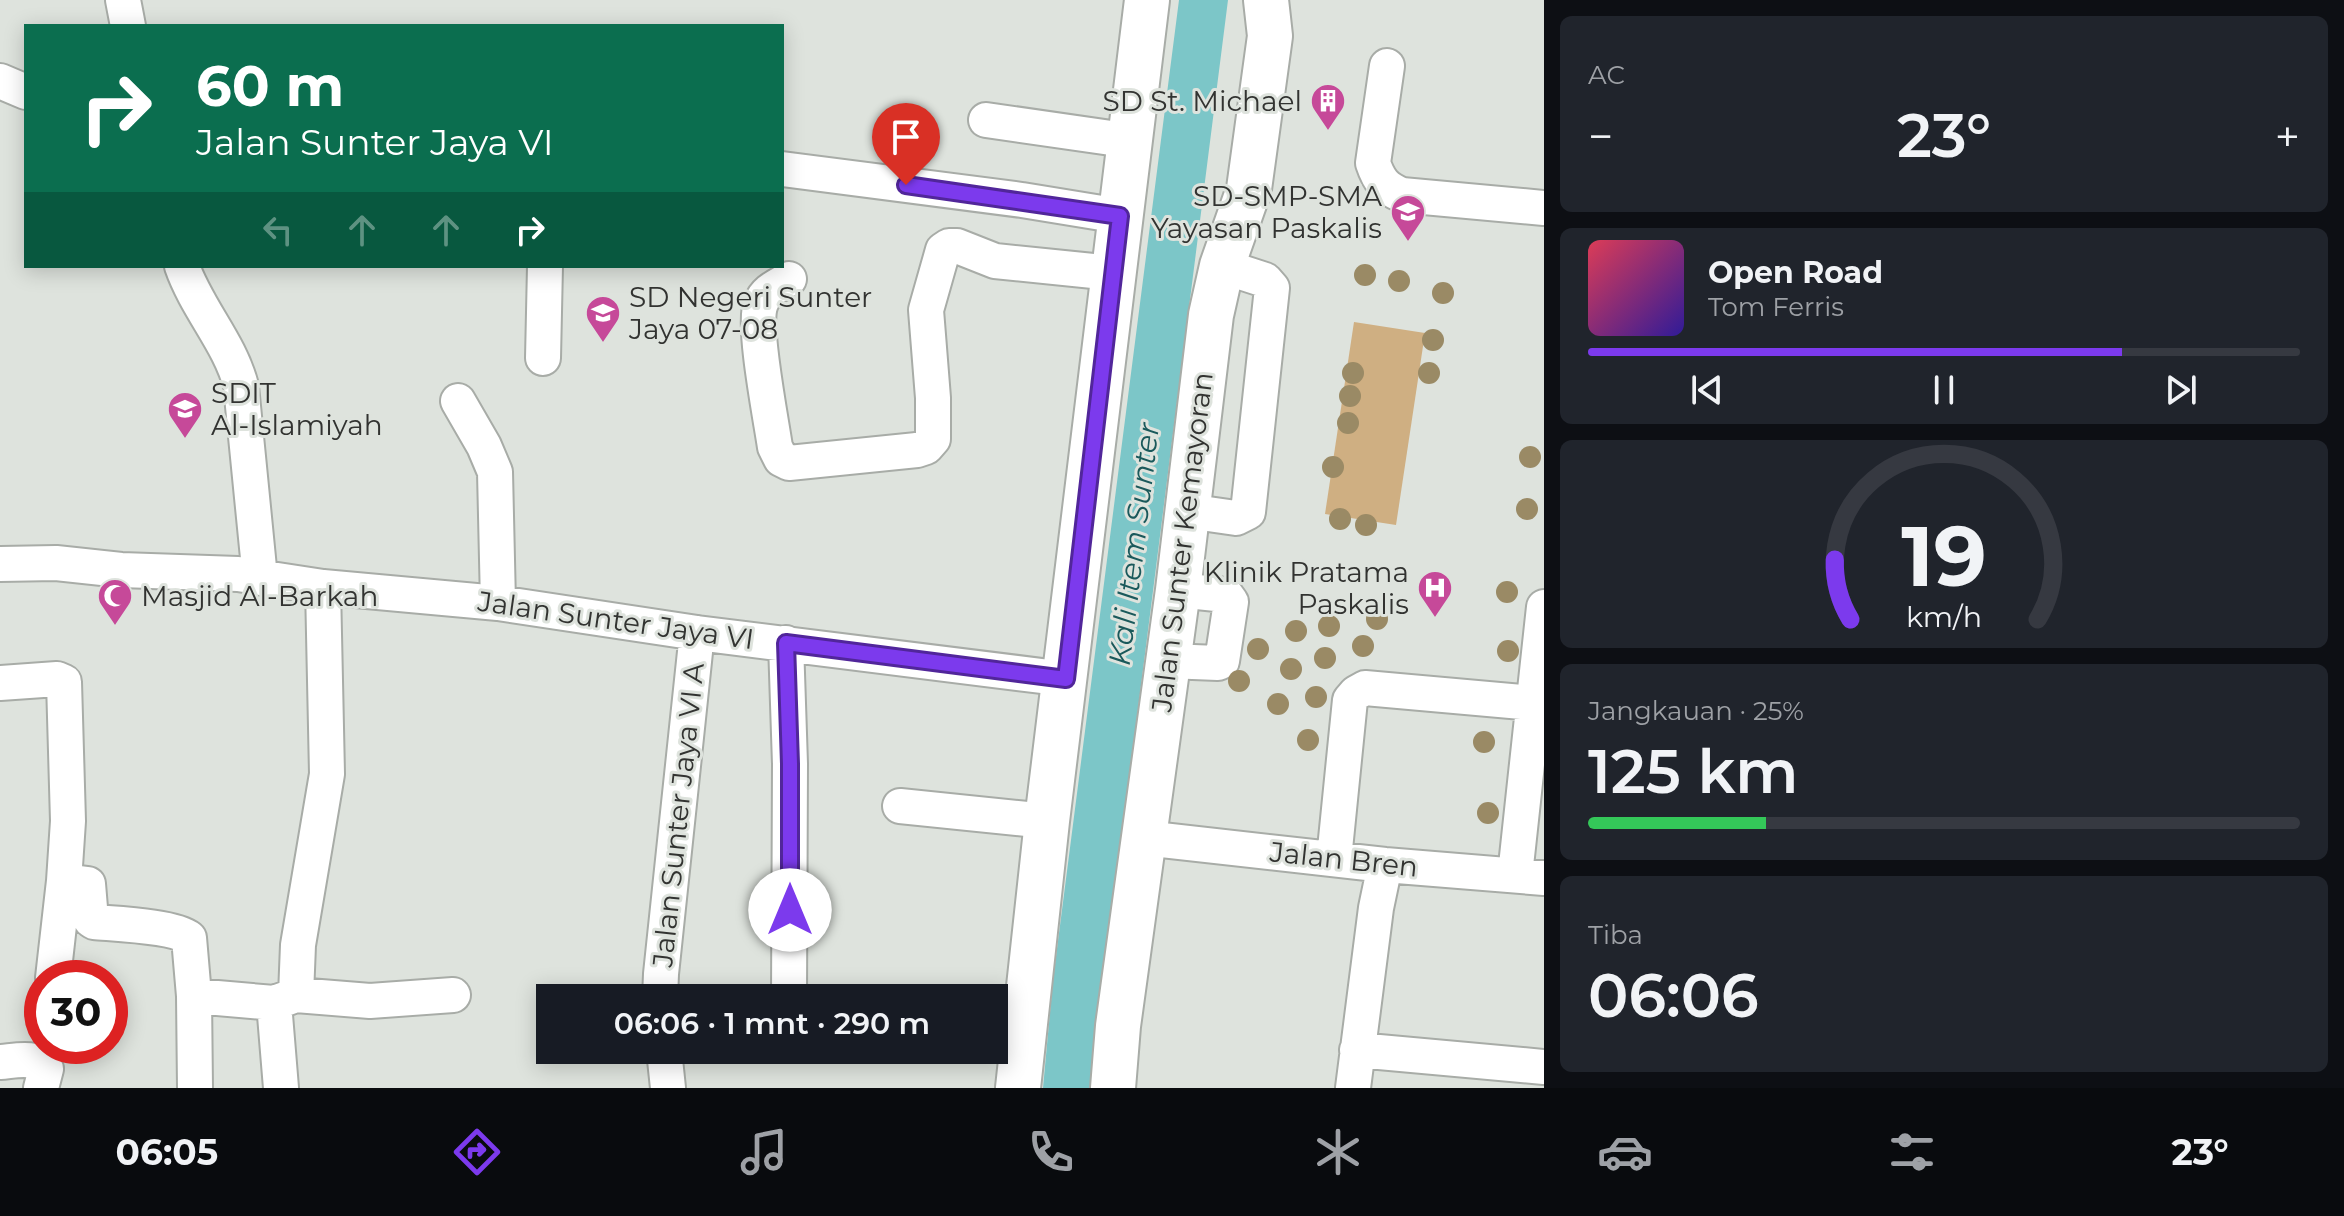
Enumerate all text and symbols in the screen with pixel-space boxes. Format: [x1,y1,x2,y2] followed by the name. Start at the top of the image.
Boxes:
[196,52,344,120] text: 60 m
[64,56,168,160] icon: right
[1588,59,1625,91] text: AC
[1309,82,1347,132] building icon: SD St. Michael
[1102,84,1302,118] place label: SD St. Michael
[1897,99,1991,172] text: 23°
[872,103,940,185] pin
[1588,109,1613,163] text: −
[2275,109,2300,163] text: +
[884,115,928,159] icon: arrive
[196,120,554,164] text: Jalan Sunter Jaya VI
[1151,179,1383,245] place label: SD-SMP-SMA Yayasan Paskalis
[1389,193,1427,243] school or university icon: SD-SMP-SMA Yayasan Paskalis
[256,208,300,252] icon: left
[340,208,384,252] icon: ahead
[424,208,468,252] icon: ahead
[508,208,552,252] icon: right
[1708,254,1883,291] text: Open Road
[628,280,872,346] place label: SD Negeri Sunter Jaya 07-08
[1708,291,1844,323] text: Tom Ferris
[584,294,622,344] school or university icon: SD Negeri Sunter Jaya 07-08
[1685,368,1729,412] icon: previous
[1922,368,1966,412] icon: pause
[2159,368,2203,412] icon: next
[1144,370,1220,715] street label: Jalan Sunter Kemayoran
[211,376,383,442] place label: SDIT Al-Islamiyah
[166,390,204,440] school or university icon: SDIT Al-Islamiyah
[1101,420,1167,667] water label: Kali Item Sunter
[1901,505,1987,607] text: 19
[1204,555,1409,621] place label: Klinik Pratama Paskalis
[1416,569,1454,619] hospital icon: Klinik Pratama Paskalis
[96,577,134,627] mosque icon: Masjid Al-Barkah
[141,579,378,613] place label: Masjid Al-Barkah
[475,584,756,656] street label: Jalan Sunter Jaya VI
[1906,599,1982,634] text: km/h
[645,660,711,970] street label: Jalan Sunter Jaya VI A
[1588,695,1804,727] text: Jangkauan · 25%
[1588,735,1798,808] text: 125 km
[1267,834,1420,884] street label: Jalan Bren
[748,868,832,952] position arrow
[1588,919,1643,951] text: Tiba
[1588,959,1759,1032] text: 06:06
[24,960,128,1064] speed limit sign: 30
[614,1005,930,1042] text: 06:06 · 1 mnt · 290 m
[449,1124,505,1180] icon: directions
[736,1124,792,1180] icon: music
[1023,1124,1079,1180] icon: phone
[1310,1124,1366,1180] icon: climate
[1597,1124,1653,1180] icon: car
[1884,1124,1940,1180] icon: filters
[116,1130,218,1174] text: 06:05
[2171,1130,2228,1174] text: 23°

